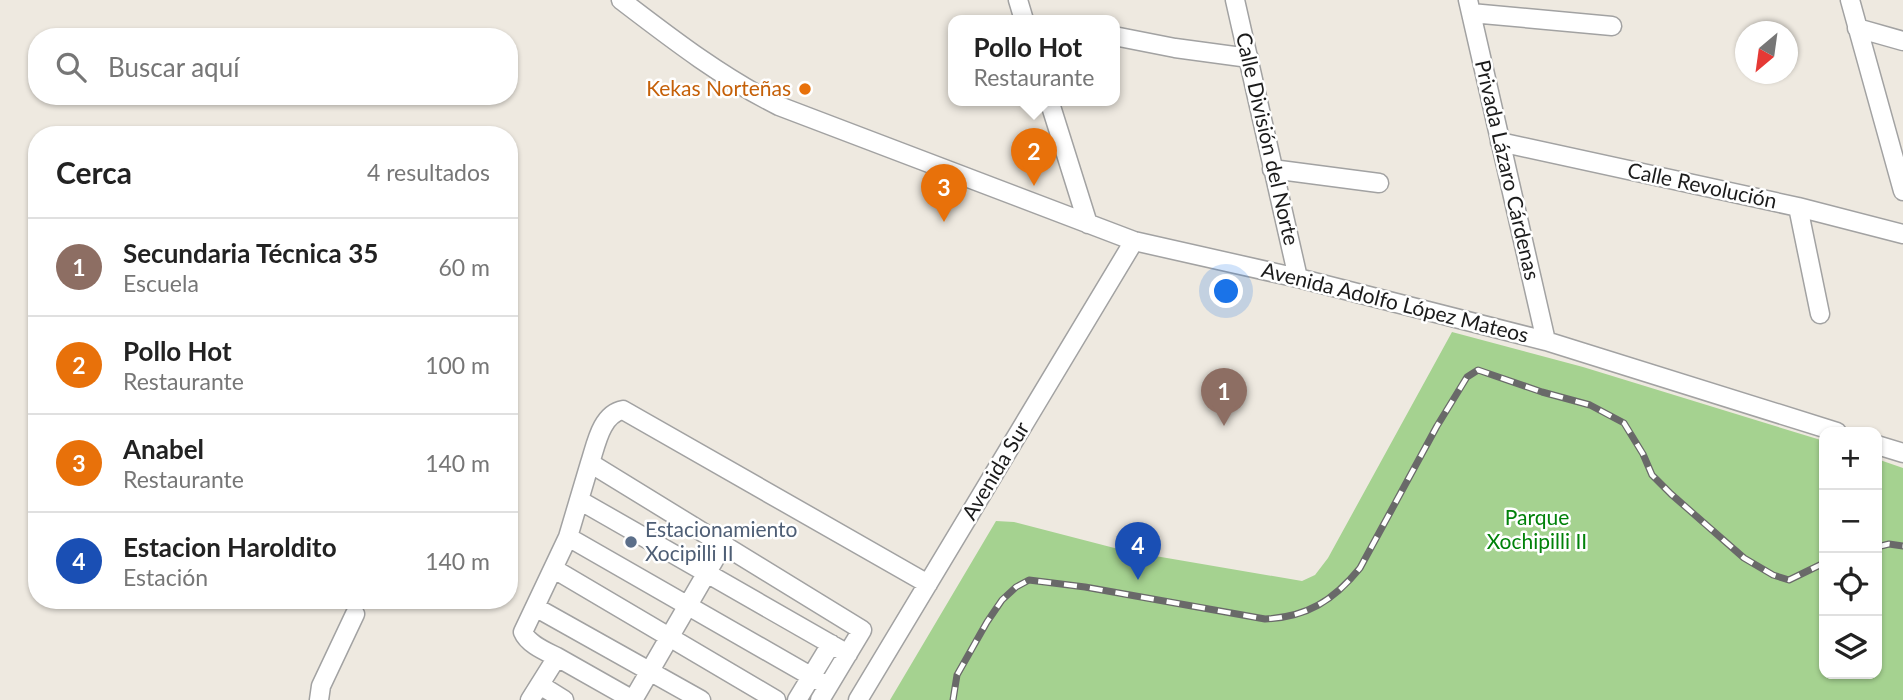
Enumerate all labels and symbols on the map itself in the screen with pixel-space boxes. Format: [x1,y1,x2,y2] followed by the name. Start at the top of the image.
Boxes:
[1735,21,1798,84] north arrow
[1232,30,1305,248] street label: Calle División del Norte
[1471,57,1546,282] street label: Privada Lázaro Cárdenas
[646,75,791,100] place label: Kekas Norteñas
[797,81,813,97] marker: Kekas Norteñas
[1011,128,1057,186] pin: 2
[1625,157,1779,213] street label: Calle Revolución
[921,164,967,222] pin: 3
[1259,256,1531,347] street label: Avenida Adolfo López Mateos
[1209,274,1243,308] your location
[1201,368,1247,426] pin: 1
[956,416,1034,524] street label: Avenida Sur
[1487,504,1587,553] park label: Parque Xochipilli II
[645,516,798,565] place label: Estacionamiento Xocipilli II
[1115,522,1161,580] pin: 4
[623,534,639,550] marker: Estacionamiento Xocipilli II

